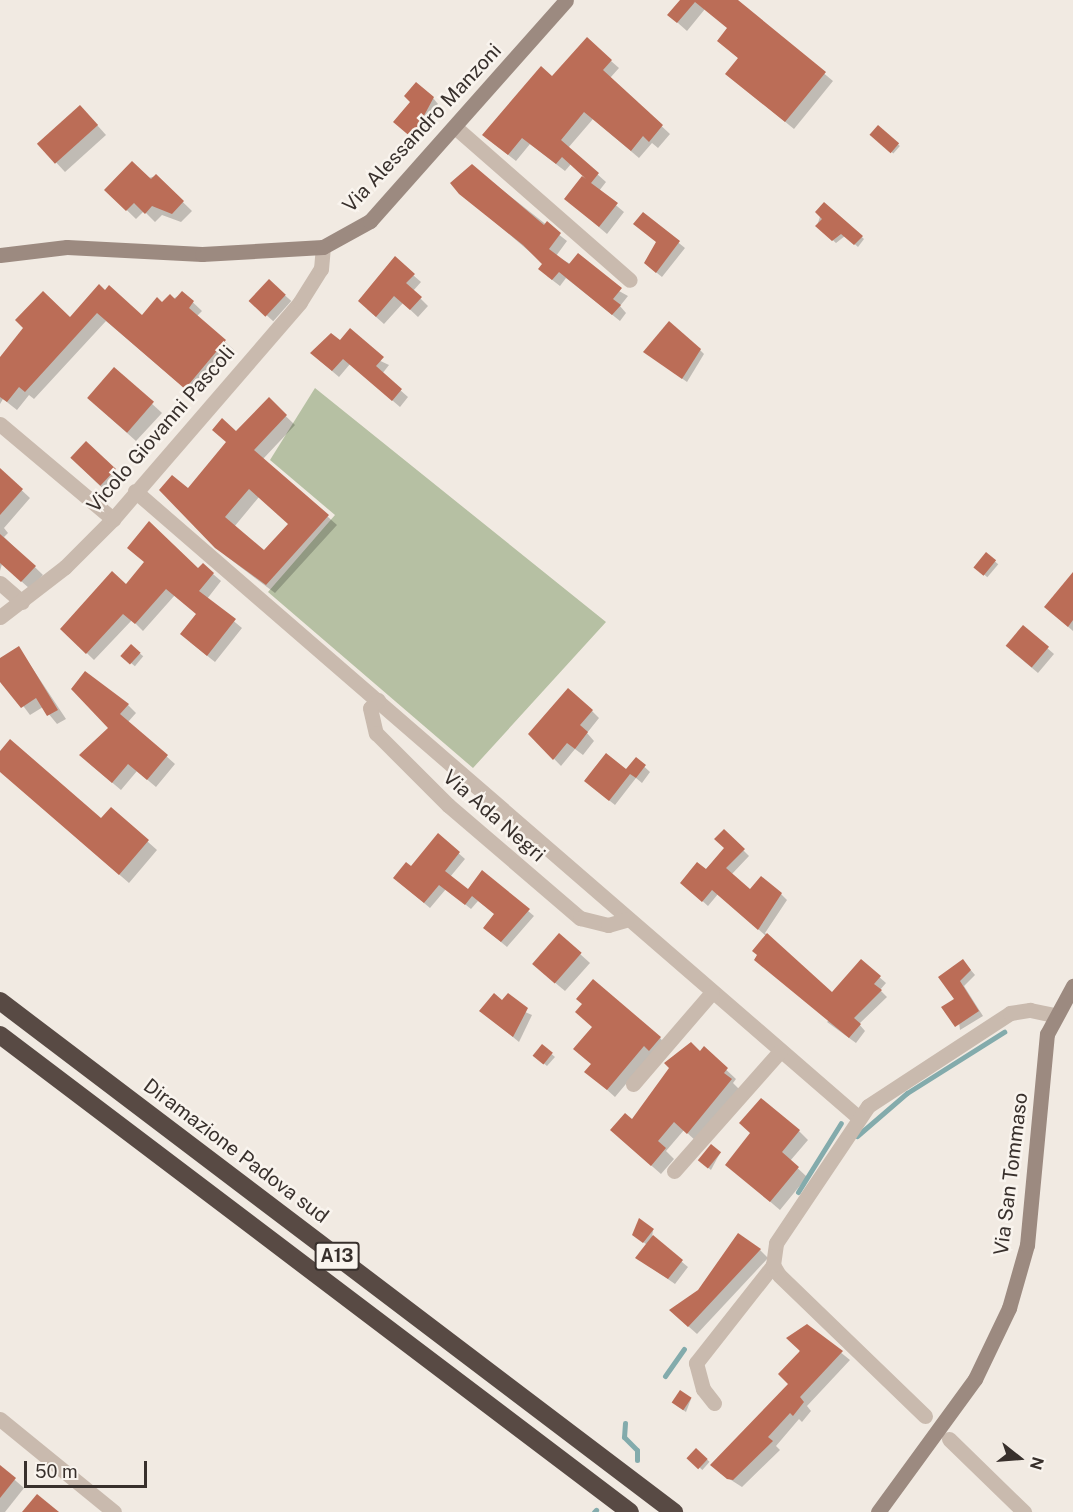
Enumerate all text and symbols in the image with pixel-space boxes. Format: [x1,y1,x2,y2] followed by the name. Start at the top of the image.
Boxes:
[338,39,506,217] street label: Via Alessandro Manzoni
[82,341,240,517] street label: Vicolo Giovanni Pascoli
[438,765,550,867] street label: Via Ada Negri
[139,1074,333,1228] street label: Diramazione Padova sud
[989,1091,1033,1257] street label: Via San Tommaso
[314,1241,360,1271] road number: A13
[989,1428,1049,1488] north arrow
[27,1449,150,1487] scale bar
[1026,1455,1048,1472] text: N
[35,1461,78,1482] text: 50 m

